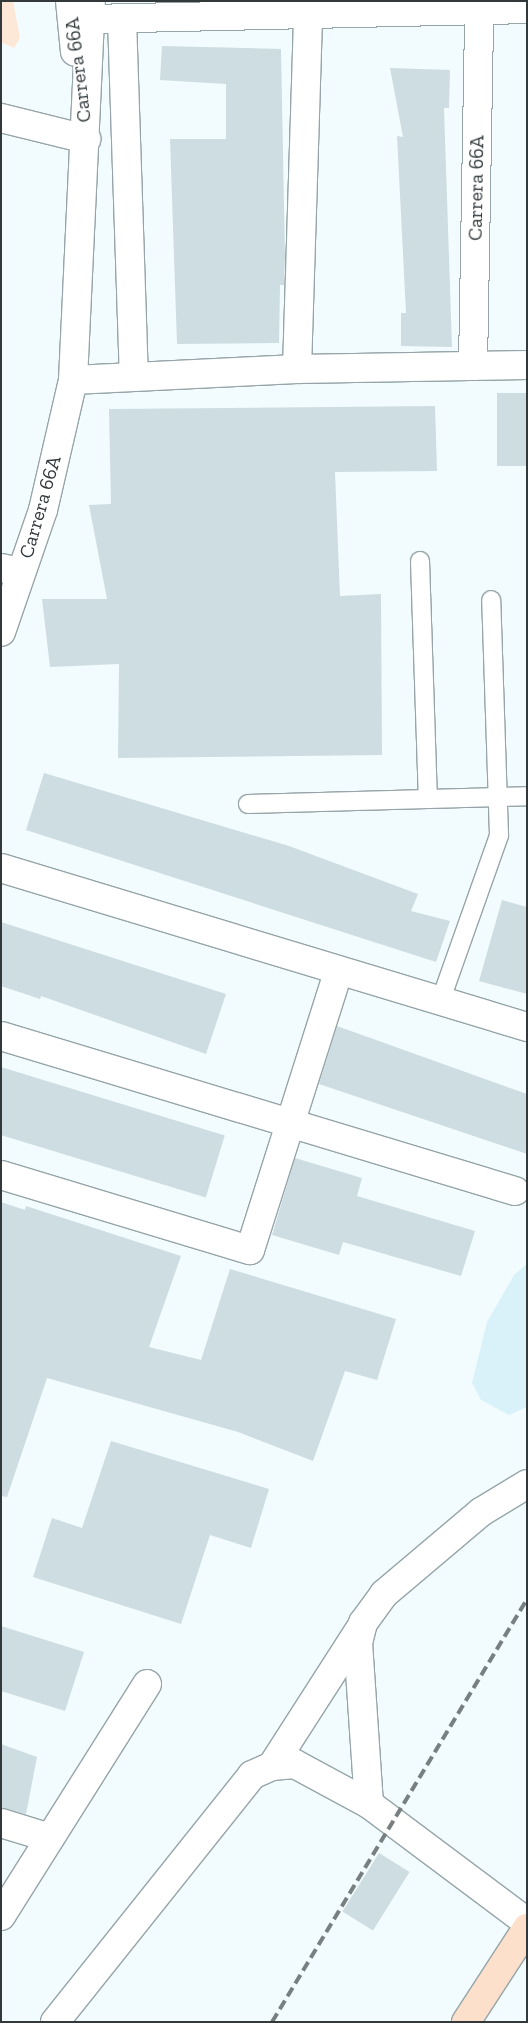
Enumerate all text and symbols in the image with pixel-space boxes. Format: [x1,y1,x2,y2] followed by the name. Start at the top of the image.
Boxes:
[60,16,96,124] street label: Carrera 66A
[463,135,489,241] street label: Carrera 66A
[14,453,66,561] street label: Carrera 66A

